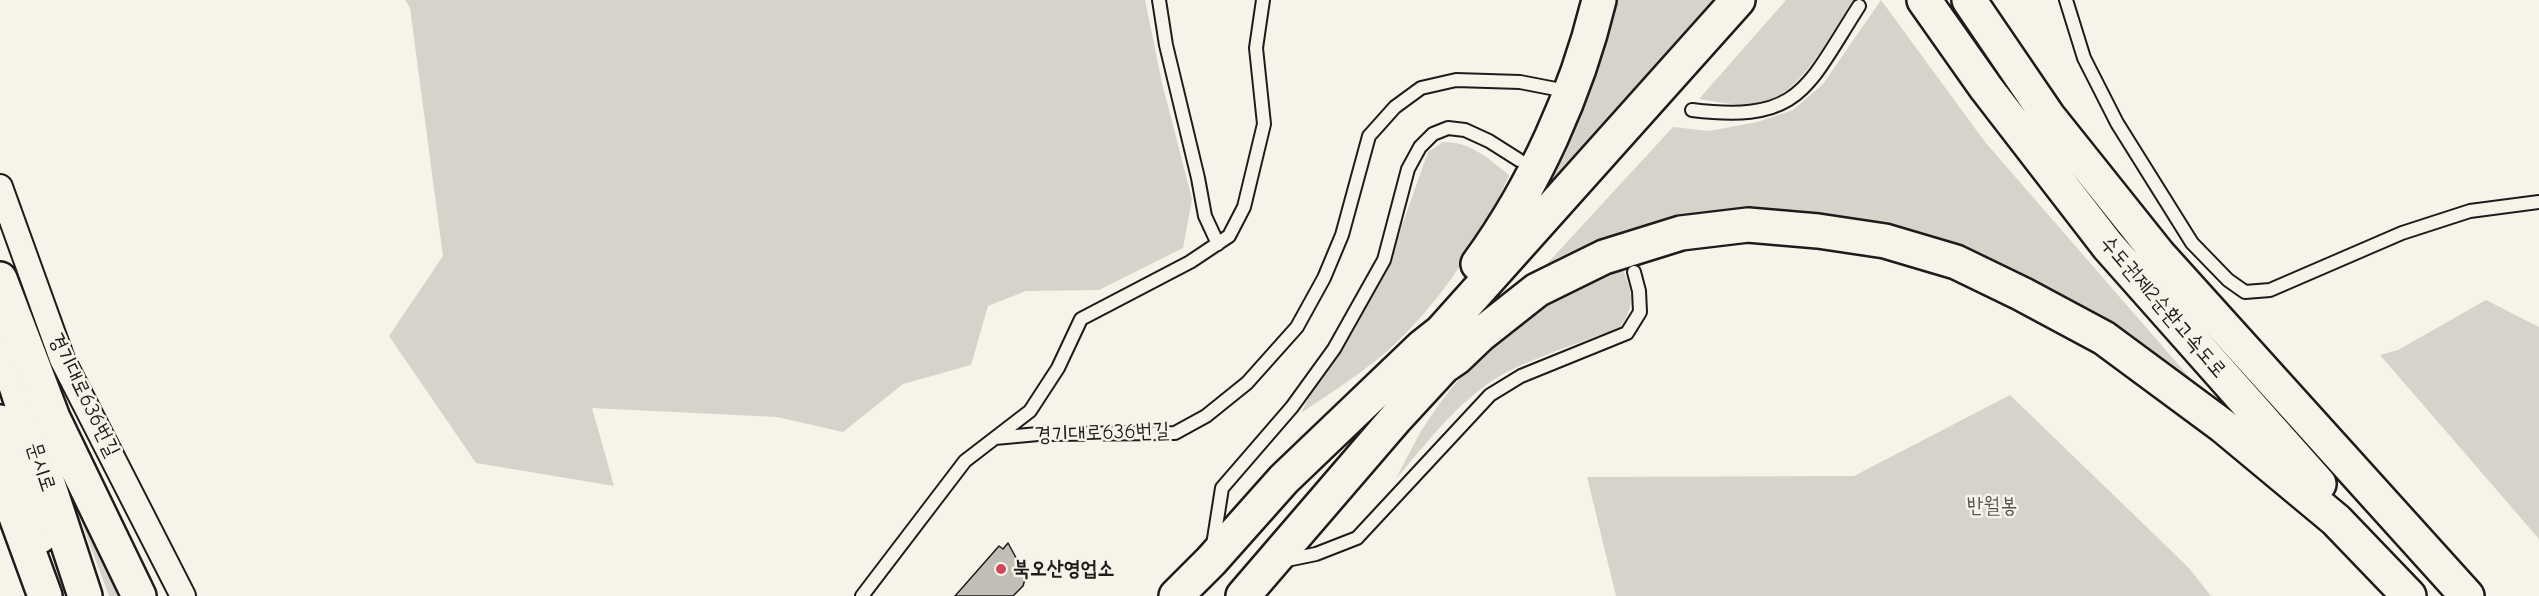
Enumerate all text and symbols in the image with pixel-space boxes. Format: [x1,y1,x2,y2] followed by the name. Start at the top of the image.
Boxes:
[2094,231,2232,383] street label: 수도권제2순환고속도로
[43,329,125,461] street label: 경기대로636번길
[1034,418,1170,448] street label: 경기대로636번길
[21,439,61,495] street label: 문시로
[1967,493,2017,519] park label: 반월봉
[1013,556,1114,582] place label: 북오산영업소
[994,562,1008,576] marker: 북오산영업소

